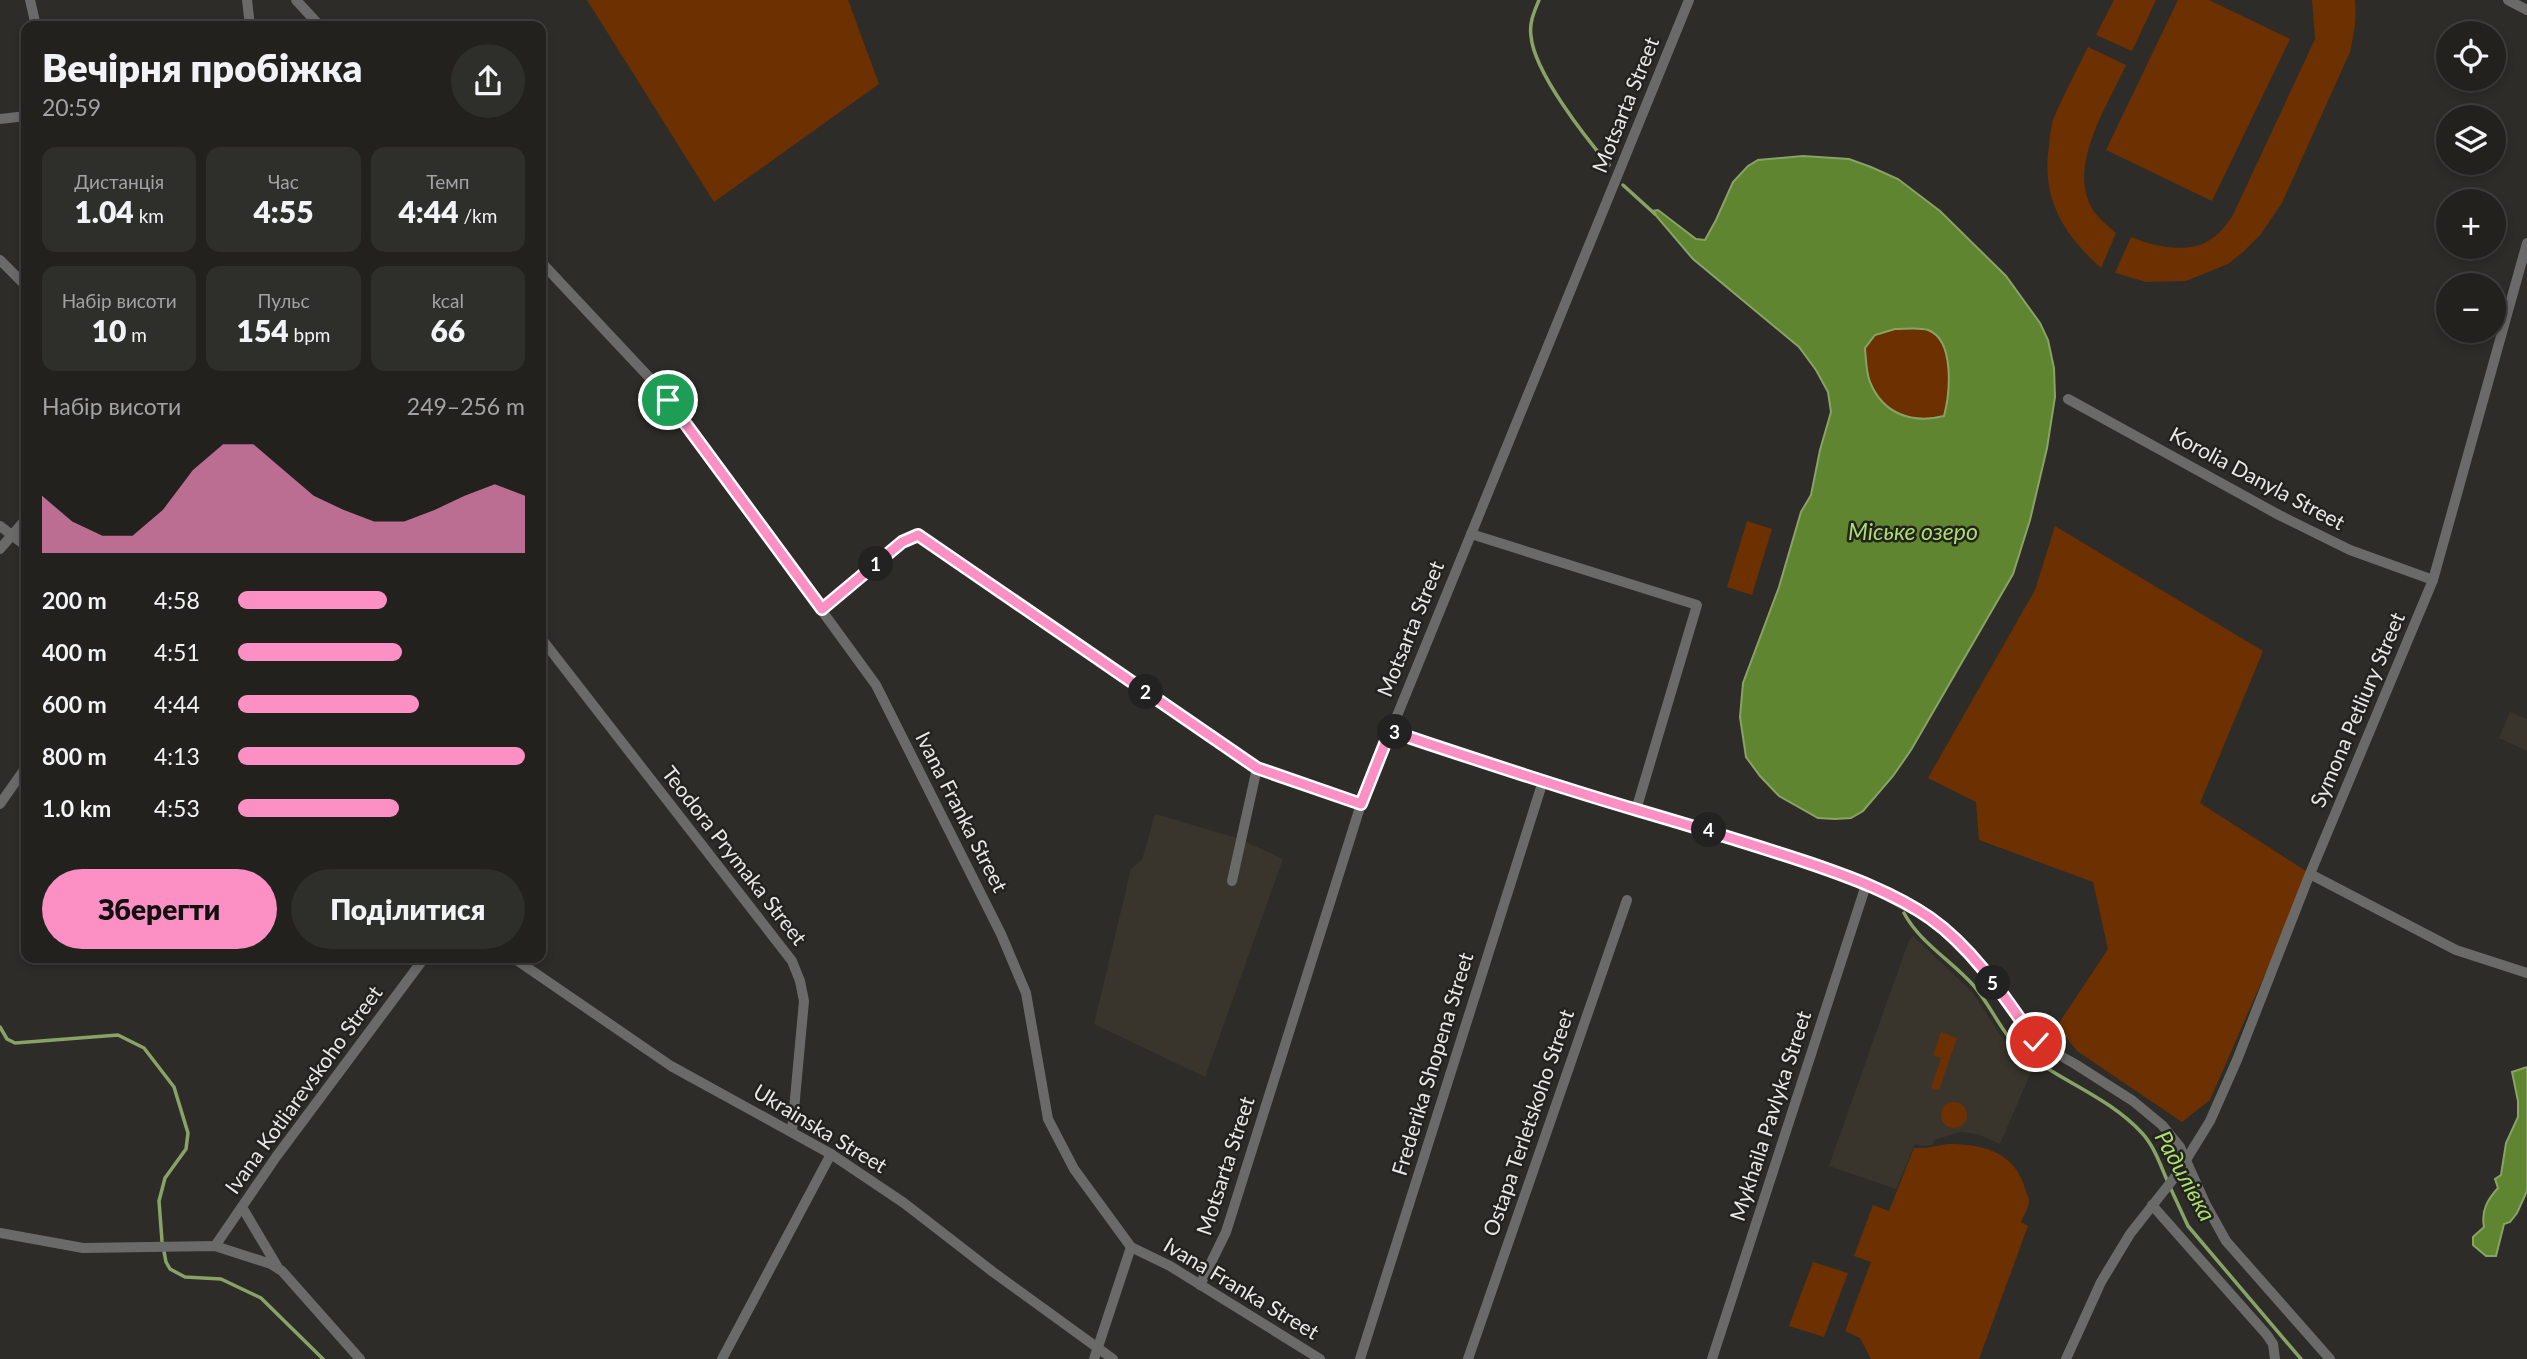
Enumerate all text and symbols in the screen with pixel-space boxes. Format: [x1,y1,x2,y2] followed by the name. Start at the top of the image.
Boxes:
[2436,21,2506,343] map controls
[2436,21,2506,91] button: locate
[1586,32,1663,176] street label: Motsarta Street
[42,44,362,90] text: Вечірня пробіжка
[451,44,525,118] button: share
[42,93,101,121] text: 20:59
[2436,105,2506,175] button: layers
[74,170,164,193] text: Дистанція
[268,170,299,193] text: Час
[426,170,469,193] text: Темп
[2436,189,2506,259] button: +
[74,193,134,229] text: 1.04
[253,193,314,229] text: 4:55
[398,193,459,229] text: 4:44
[134,204,164,227] text: km
[459,204,497,227] text: /km
[2436,273,2506,343] button: −
[62,289,177,312] text: Набір висоти
[258,289,309,312] text: Пульс
[432,289,464,312] text: kcal
[92,312,126,348] text: 10
[237,312,289,348] text: 154
[430,312,465,348] text: 66
[126,323,147,346] text: m
[289,323,330,346] text: bpm
[638,370,698,430] pin
[649,381,687,419] icon: arrive
[42,392,181,420] text: Набір висоти
[407,392,525,420] text: 249–256 m
[2166,421,2350,535] street label: Korolia Danyla Street
[1848,517,1978,545] water label: Міське озеро
[858,546,894,582] pin: 1
[870,552,881,575] text: 1
[1371,556,1448,700] street label: Motsarta Street
[42,586,107,614] text: 200 m
[154,586,200,614] text: 4:58
[2304,608,2409,811] street label: Symona Petliury Street
[42,638,107,666] text: 400 m
[154,638,200,666] text: 4:51
[1128,674,1164,710] pin: 2
[1140,680,1151,703] text: 2
[42,690,107,718] text: 600 m
[154,690,200,718] text: 4:44
[1378,714,1412,750] pin: 3
[1389,720,1400,743] text: 3
[911,727,1014,896] street label: Ivana Franka Street
[42,742,107,770] text: 800 m
[154,742,200,770] text: 4:13
[658,761,813,950] street label: Teodora Prymaka Street
[42,794,111,822] text: 1.0 km
[154,794,200,822] text: 4:53
[1692,812,1726,848] pin: 4
[1703,818,1714,841] text: 4
[42,869,277,949] button: Зберегти
[291,869,525,949] button: Поділитися
[1386,949,1478,1178] street label: Frederika Shopena Street
[1976,965,2010,1000] pin: 5
[1987,971,1998,994] text: 5
[219,980,387,1198] street label: Ivana Kotliarevskoho Street
[1477,1005,1578,1239] street label: Ostapa Terletskoho Street
[1724,1007,1816,1224] street label: Mykhaila Pavlyka Street
[2006,1012,2066,1072] pin
[2017,1023,2055,1061] icon: check
[749,1078,893,1178] street label: Ukrainska Street
[1190,1093,1259,1238] street label: Motsarta Street
[2150,1125,2222,1226] water label: Радилівка
[1160,1232,1324,1344] street label: Ivana Franka Street

